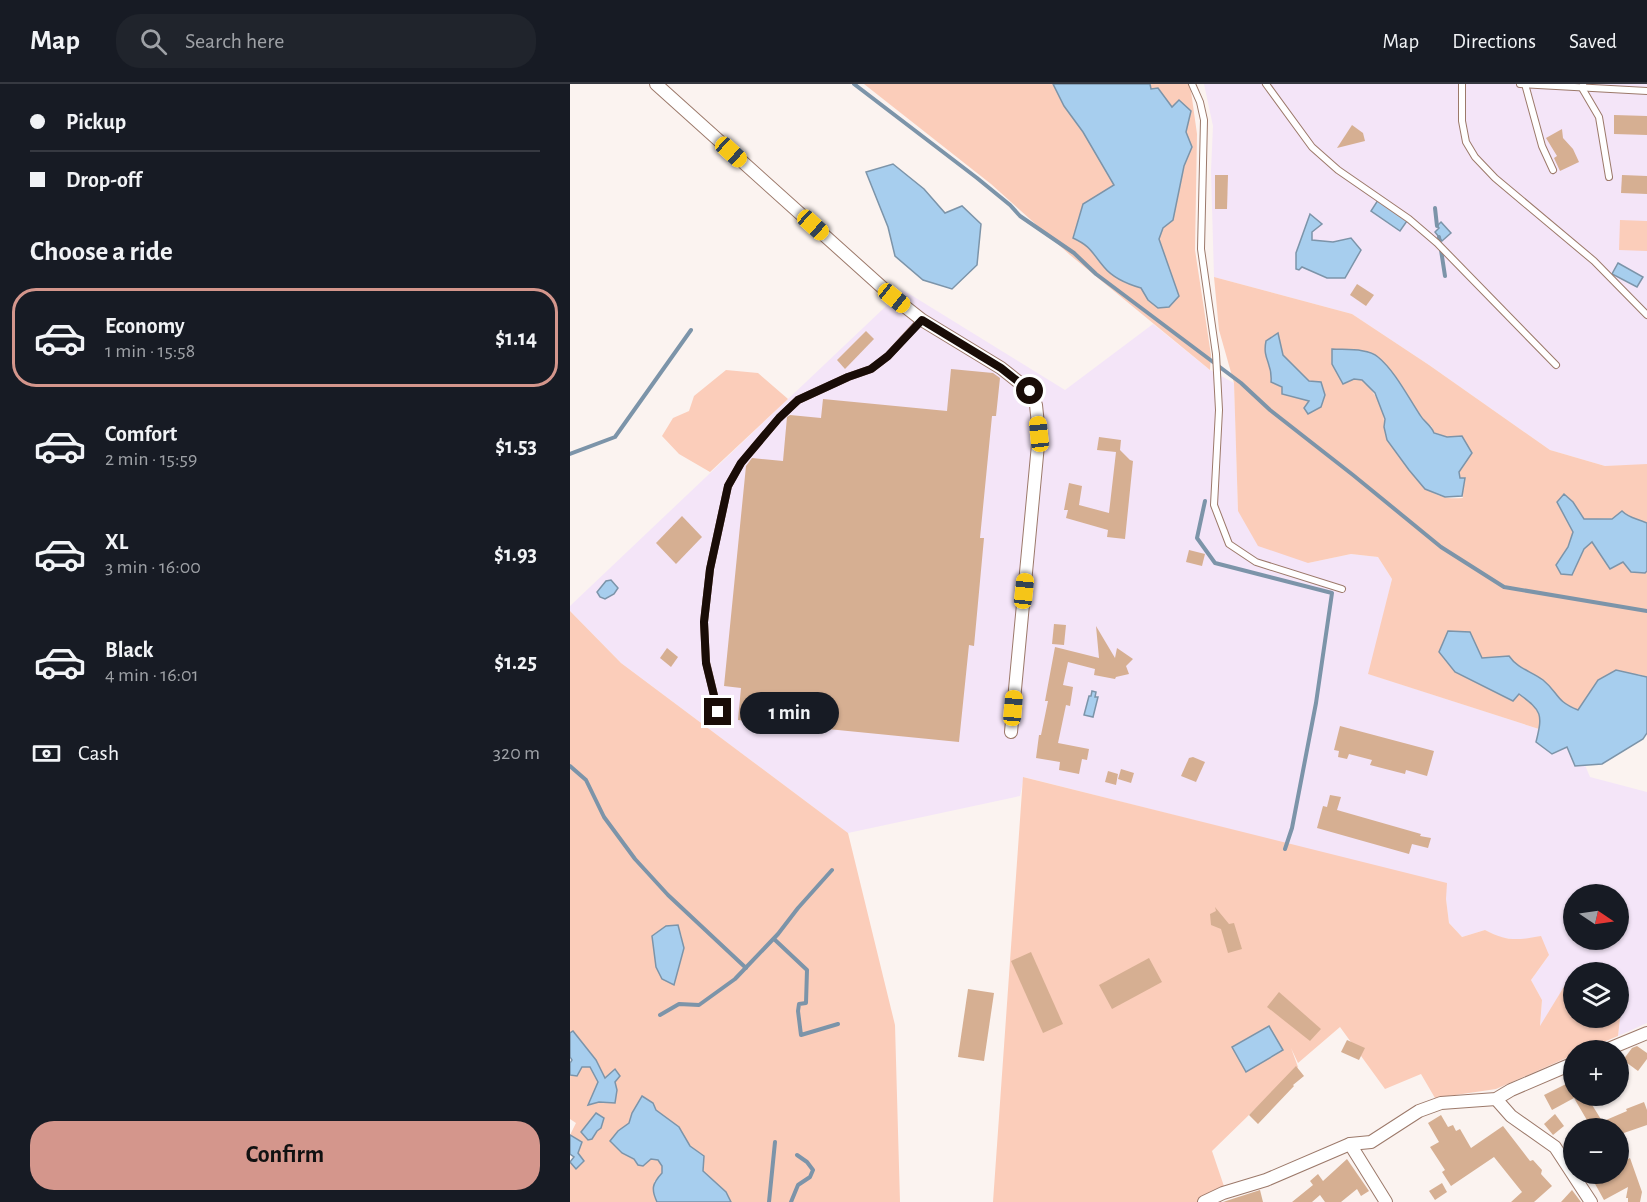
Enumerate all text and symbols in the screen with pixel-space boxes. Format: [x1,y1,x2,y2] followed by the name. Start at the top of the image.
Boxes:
[116,14,536,68] search box
[137,25,170,58] icon: search
[30,27,80,55] text: Map
[185,30,284,52] text: Search here
[1383,31,1419,52] text: Map
[1452,31,1536,52] text: Directions
[1569,31,1617,52] text: Saved
[66,111,126,133] text: Pickup
[712,133,750,171] car
[66,169,142,191] text: Drop-off
[794,206,832,244] car
[30,238,173,265] text: Choose a ride
[874,280,914,316] car
[33,311,87,365] icon: car
[105,315,185,337] text: Economy
[495,327,537,349] text: $1.14
[105,341,195,361] text: 1 min · 15:58
[1016,377,1043,404] route start
[1028,415,1050,453] car
[33,419,87,473] icon: car
[105,423,177,445] text: Comfort
[495,435,537,457] text: $1.53
[105,449,197,469] text: 2 min · 15:59
[33,527,87,581] icon: car
[105,531,128,553] text: XL
[494,543,537,565] text: $1.93
[105,557,201,577] text: 3 min · 16:00
[1013,572,1035,610] car
[33,635,87,689] icon: car
[105,639,153,661] text: Black
[494,651,537,673] text: $1.25
[105,665,199,685] text: 4 min · 16:01
[1002,689,1024,727] car
[739,691,838,733] callout: 1 min
[704,698,731,725] route end
[768,703,811,723] text: 1 min
[30,737,63,770] icon: cash
[78,742,119,764] text: Cash
[493,743,540,763] text: 320 m
[1563,884,1629,950] north arrow
[1563,884,1629,1184] map controls
[1563,962,1629,1028] button: layers
[1563,1040,1629,1106] button: +
[1563,1118,1629,1184] button: −
[30,1121,540,1190] button: Confirm

